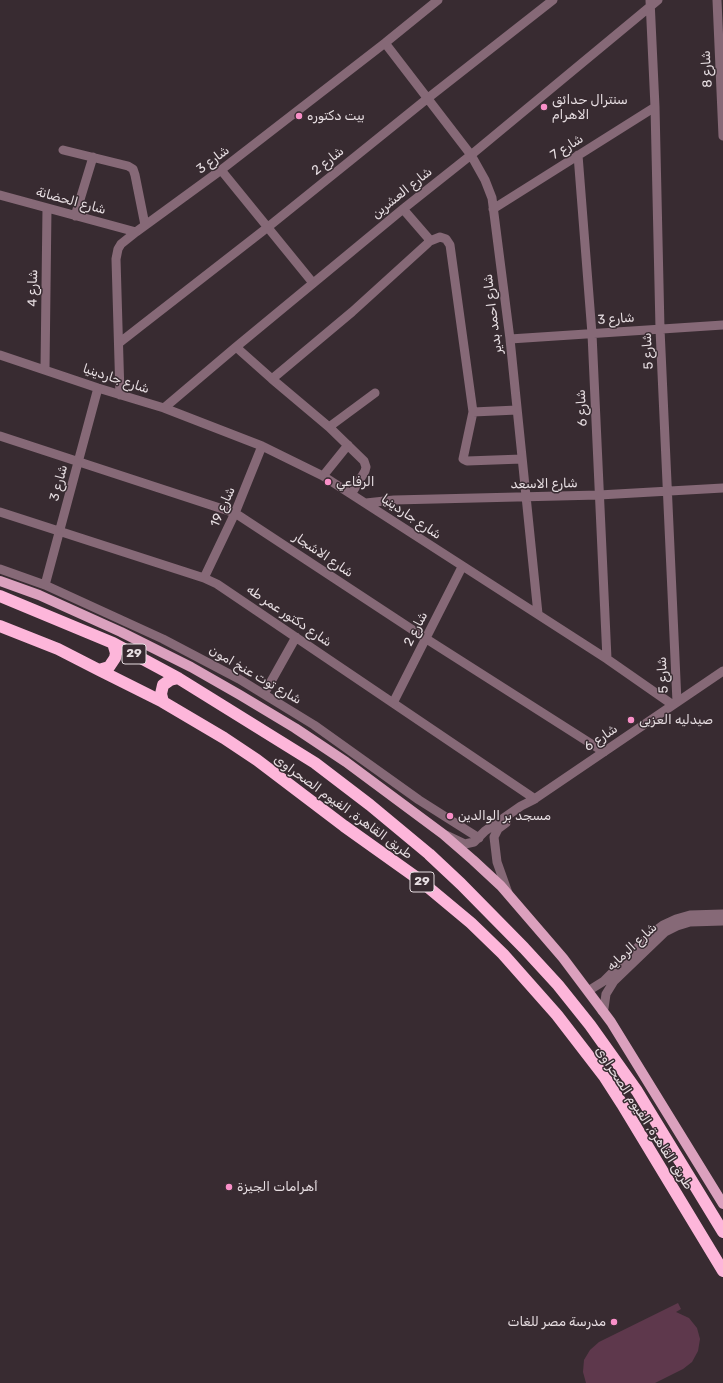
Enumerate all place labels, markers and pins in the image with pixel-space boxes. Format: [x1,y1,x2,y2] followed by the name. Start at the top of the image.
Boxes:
[552,92,628,123] place label: سنترال حدائق الاهرام
[539,102,549,112] marker: سنترال حدائق الاهرام
[307,108,365,124] place label: بيت دكتوره
[294,111,304,121] marker: بيت دكتوره
[336,474,374,490] place label: الرفاعي
[323,477,333,487] marker: الرفاعي
[639,712,713,728] place label: صيدليه العزبى
[626,715,636,725] marker: صيدليه العزبى
[458,808,551,824] place label: مسجد بر الوالدين
[445,811,455,821] marker: مسجد بر الوالدين
[237,1179,318,1195] place label: أهرامات الجيزة
[224,1182,234,1192] marker: أهرامات الجيزة
[507,1314,606,1330] place label: مدرسة مصر للغات
[609,1317,619,1327] marker: مدرسة مصر للغات

